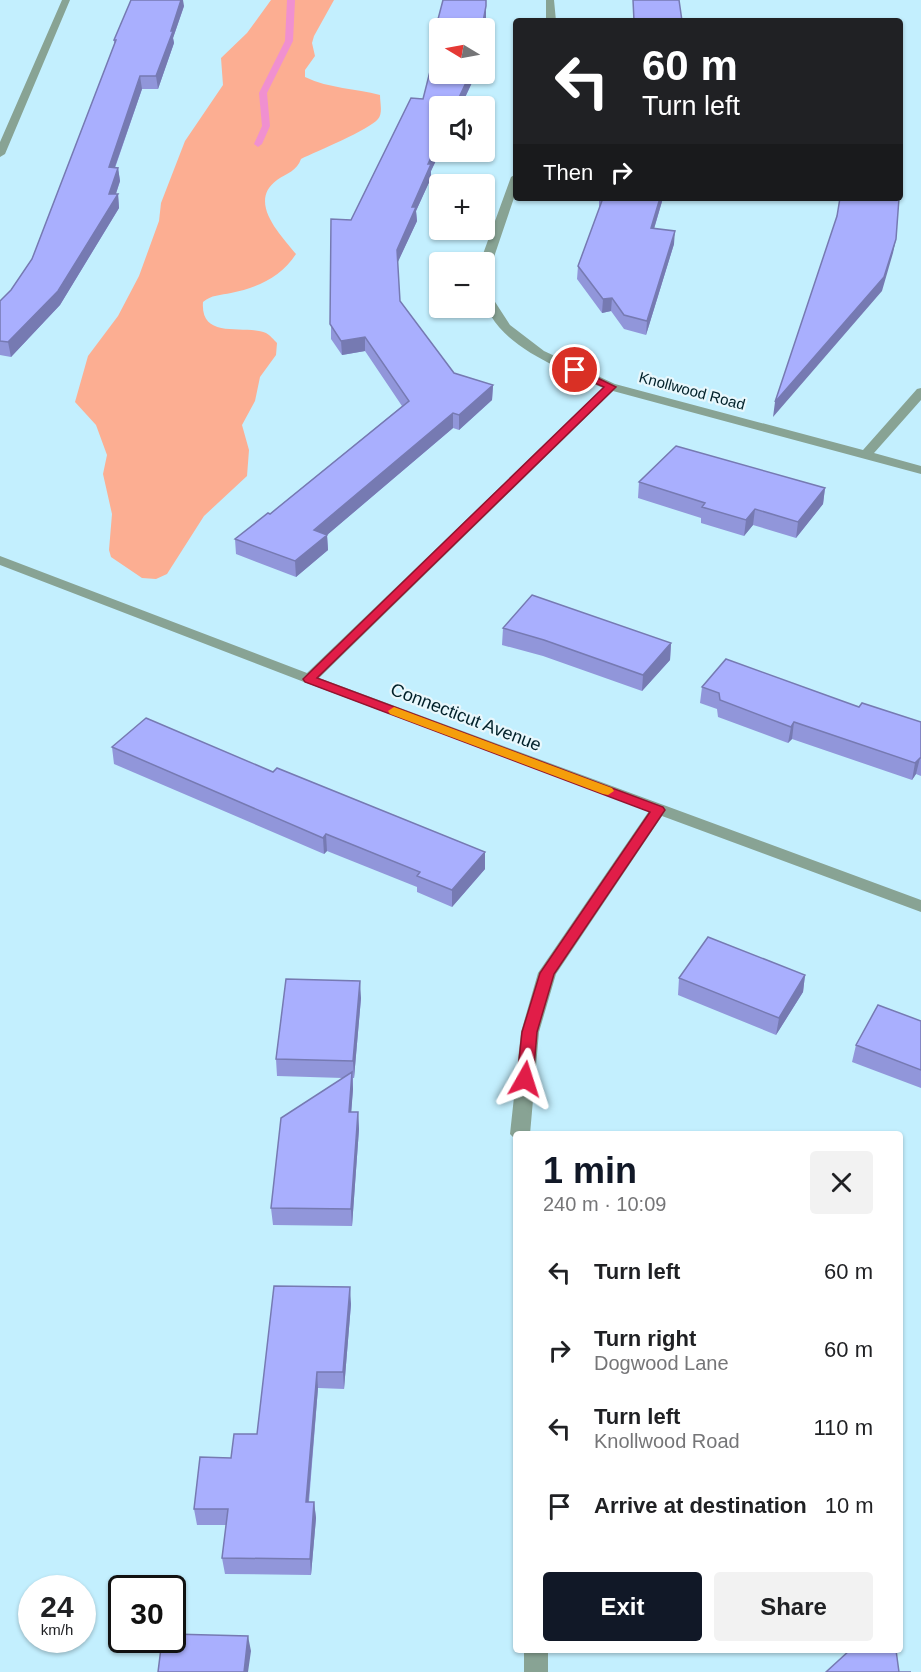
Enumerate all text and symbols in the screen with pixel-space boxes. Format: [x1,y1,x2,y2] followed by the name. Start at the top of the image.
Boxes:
[429,18,495,84] north arrow
[429,18,495,318] map controls
[543,42,621,120] icon: left
[642,42,738,89] text: 60 m
[642,91,740,121] text: Turn left
[429,96,495,162] button: sound
[605,156,638,189] icon: right
[543,160,593,185] text: Then
[429,174,495,240] button: +
[429,252,495,318] button: −
[549,344,600,395] pin
[558,353,591,386] icon: arrive
[637,368,747,413] street label: Knollwood Road
[388,679,544,755] street label: Connecticut Avenue
[493,1047,557,1111] position arrow
[543,1150,637,1191] text: 1 min
[810,1151,873,1214] button: close
[543,1193,666,1215] text: 240 m · 10:09
[543,1256,576,1289] icon: left
[594,1259,680,1284] text: Turn left
[824,1259,873,1284] text: 60 m
[594,1326,696,1351] text: Turn right
[543,1334,576,1367] icon: right
[824,1337,873,1362] text: 60 m
[594,1352,729,1374] text: Dogwood Lane
[594,1404,680,1429] text: Turn left
[543,1412,576,1445] icon: left
[813,1415,873,1440] text: 110 m
[594,1430,740,1452] text: Knollwood Road
[543,1490,576,1523] icon: arrive
[594,1493,807,1518] text: Arrive at destination
[825,1493,874,1518] text: 10 m
[543,1572,702,1641] button: Exit
[714,1572,873,1641] button: Share
[108,1575,186,1653] speed limit sign: 30
[40,1590,74,1623] text: 24
[41,1621,73,1638] text: km/h

